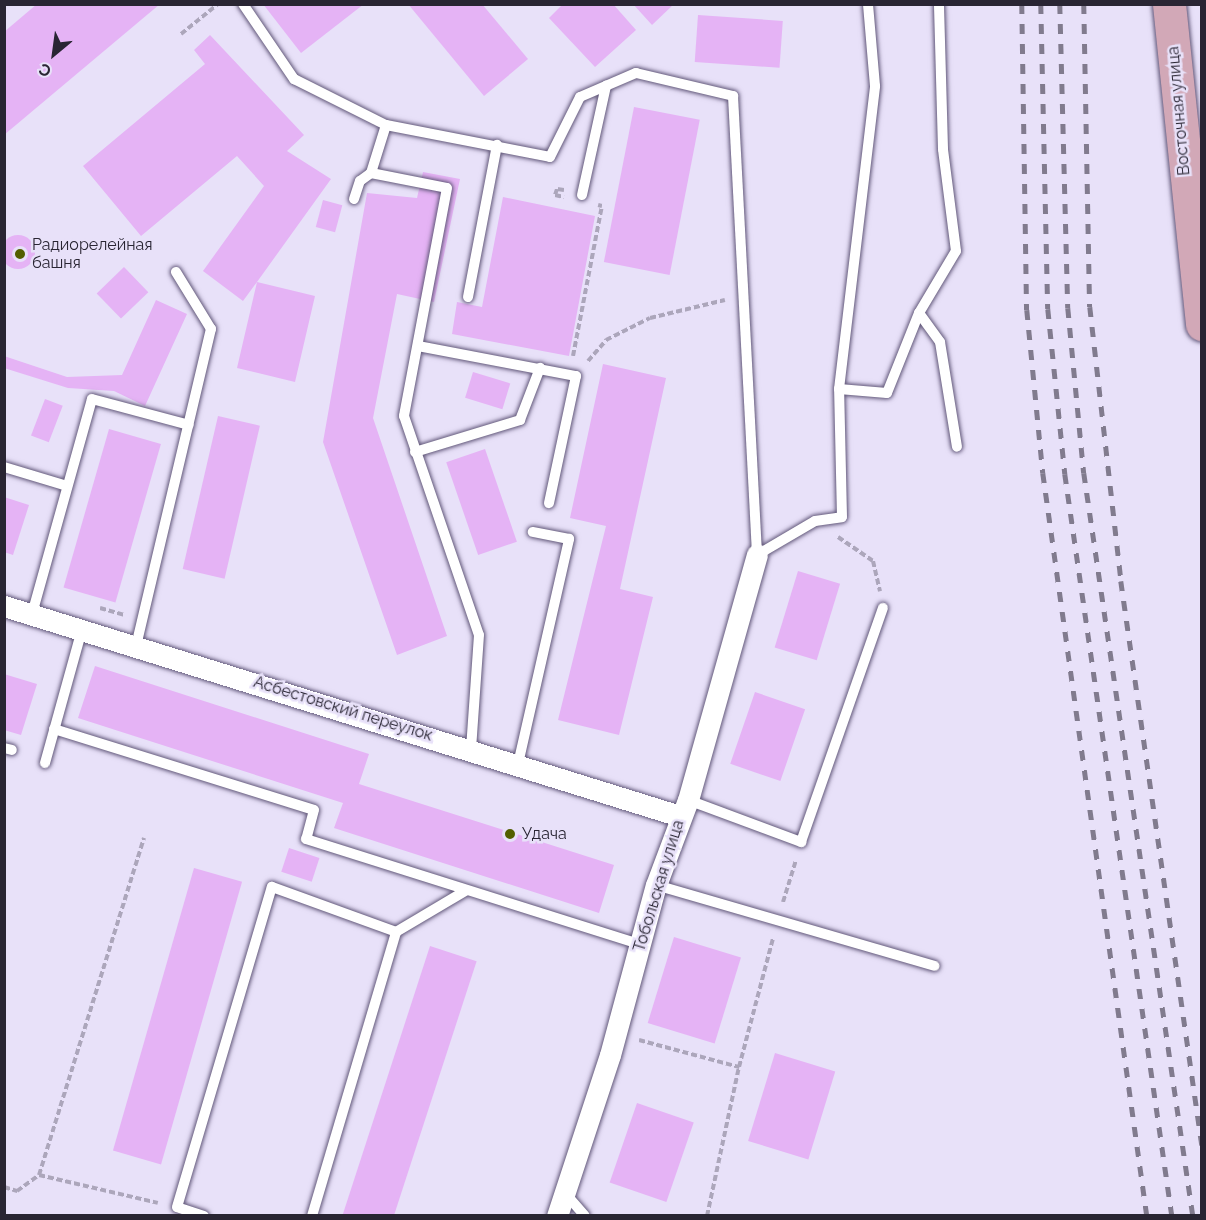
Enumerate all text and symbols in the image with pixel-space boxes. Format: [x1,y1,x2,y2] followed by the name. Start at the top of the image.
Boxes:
[24,24,84,84] north arrow
[1164,45,1194,177] street label: Восточная улица
[36,59,54,81] text: С
[32,235,152,273] place label: Радиорелейная башня
[13,247,27,261] marker: Радиорелейная башня
[251,673,435,745] street label: Асбестовский переулок
[630,818,688,954] street label: Тобольская улица
[522,824,567,844] place label: Удача
[503,827,517,841] marker: Удача

